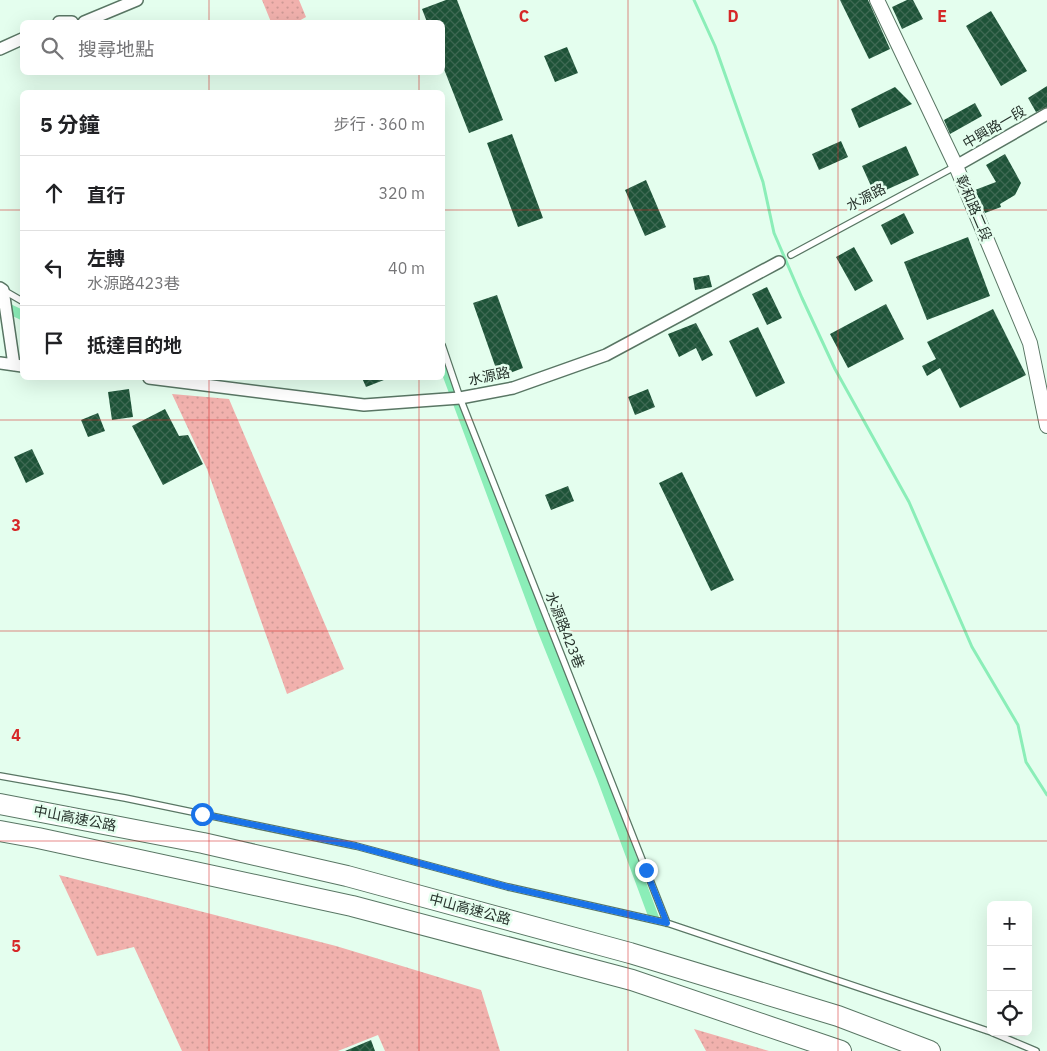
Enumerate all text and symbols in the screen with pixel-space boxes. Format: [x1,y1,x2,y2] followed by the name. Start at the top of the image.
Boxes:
[519,6,529,26] text: C
[727,6,739,26] text: D
[937,6,947,26] text: E
[20,20,445,75] search box
[38,34,66,62] icon: search
[78,37,154,61] text: 搜尋地點
[959,102,1029,152] street label: 中興路一段
[40,110,100,138] text: 5 分鐘
[334,114,425,134] text: 步行 · 360 m
[952,172,996,244] street label: 彰和路二段
[40,179,68,207] icon: ahead
[843,179,889,215] street label: 水源路
[87,183,125,207] text: 直行
[378,183,425,203] text: 320 m
[87,246,125,270] text: 左轉
[40,254,68,282] icon: left
[388,258,425,278] text: 40 m
[87,273,180,293] text: 水源路423巷
[40,329,68,357] icon: arrive
[87,333,182,357] text: 抵達目的地
[467,363,511,389] street label: 水源路
[11,515,21,535] text: 3
[541,589,589,671] street label: 水源路423巷
[11,725,21,745] text: 4
[32,801,118,835] street label: 中山高速公路
[191,803,214,826] route start
[635,859,658,882] route end
[427,889,513,929] street label: 中山高速公路
[987,901,1032,1036] map controls
[987,901,1032,946] button: +
[11,936,21,956] text: 5
[987,946,1032,991] button: −
[987,991,1032,1036] button: locate

